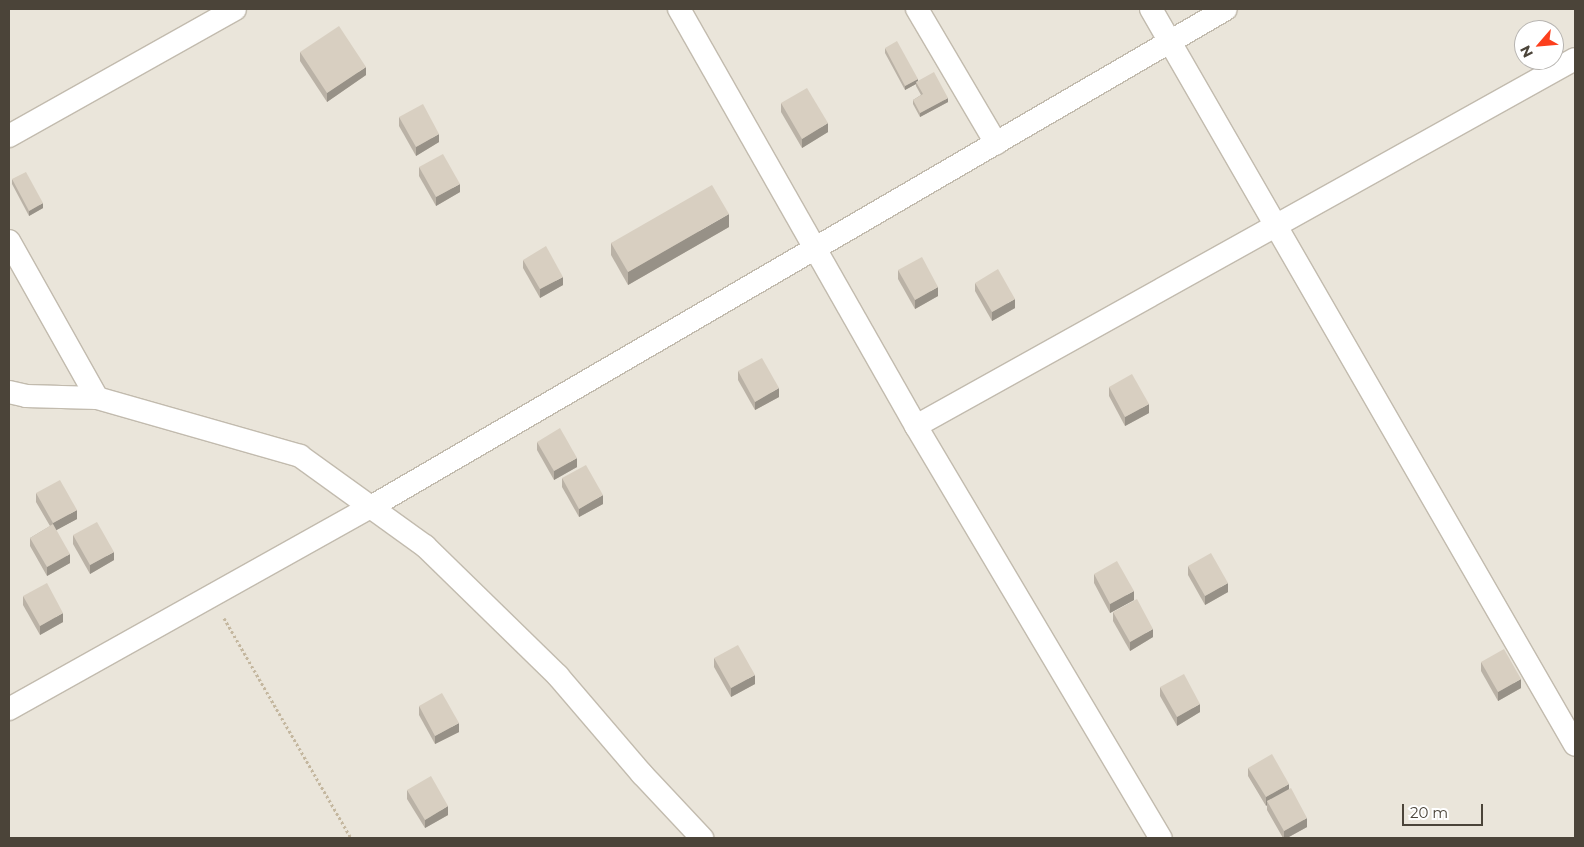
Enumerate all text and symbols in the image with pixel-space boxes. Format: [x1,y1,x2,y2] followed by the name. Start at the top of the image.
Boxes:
[1514,20,1564,70] north arrow
[1516,42,1537,60] text: N
[1404,794,1485,826] scale bar
[1410,803,1448,822] text: 20 m

